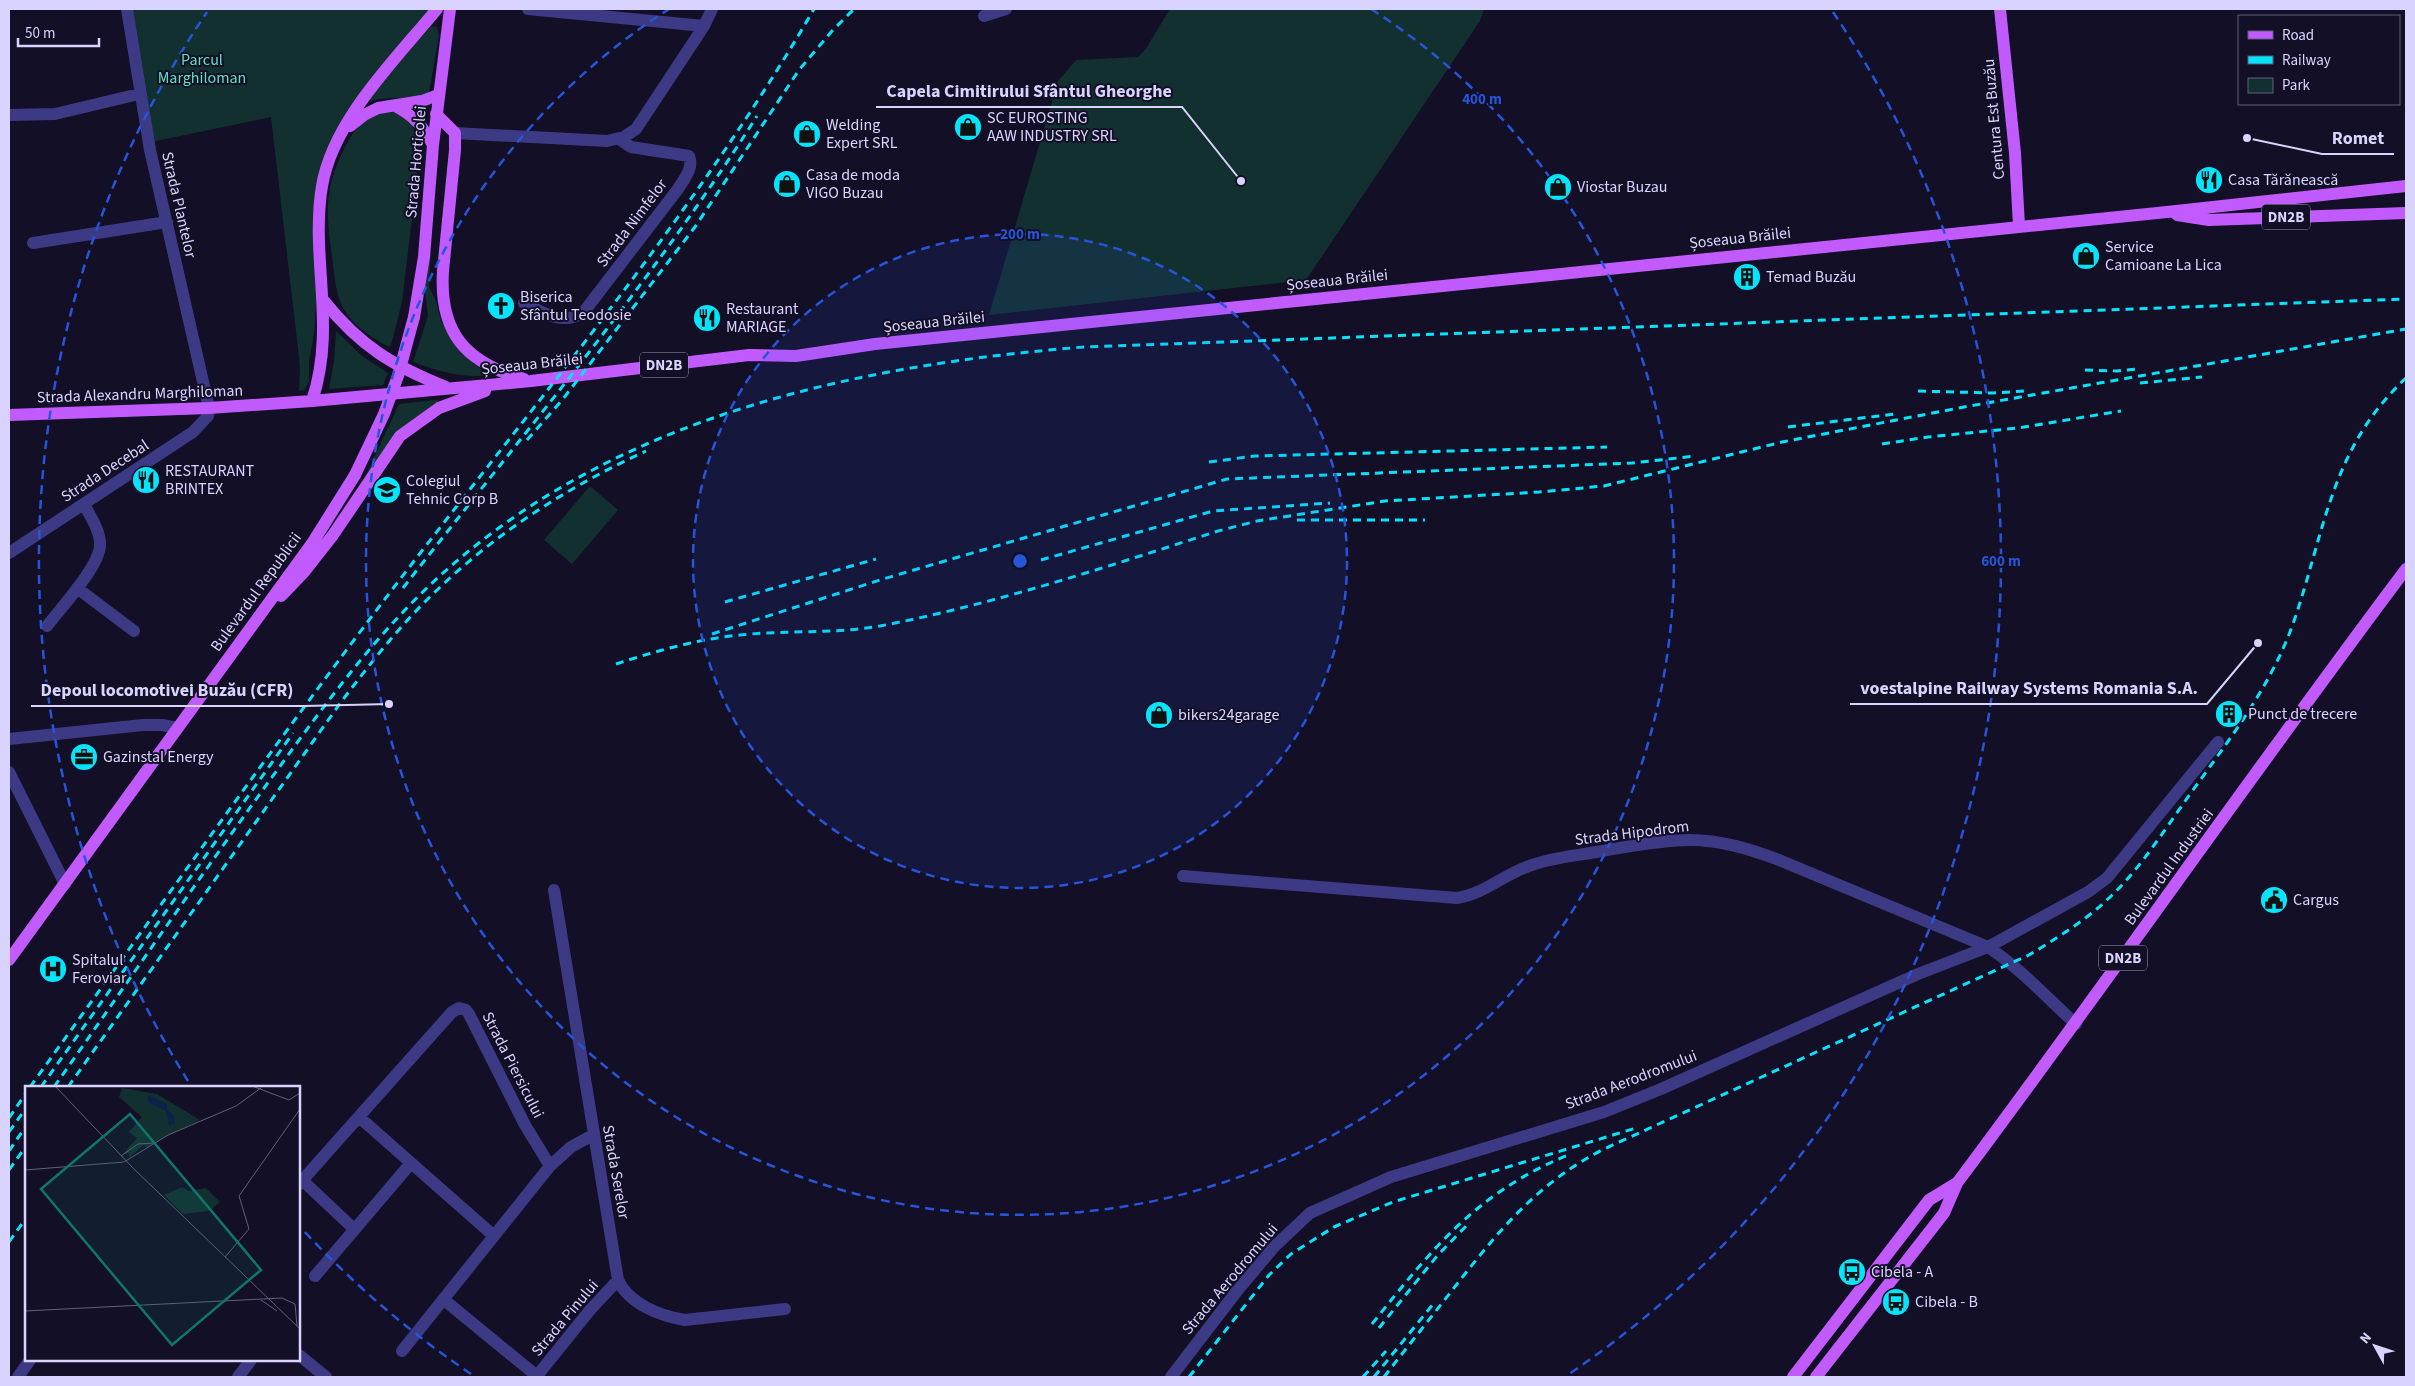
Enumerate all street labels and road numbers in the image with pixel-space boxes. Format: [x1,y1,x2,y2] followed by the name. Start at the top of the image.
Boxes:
[1978,58,2010,180] street label: Centura Est Buzău
[400,105,432,219] street label: Strada Horticolei
[156,150,202,261] street label: Strada Plantelor
[592,174,673,272] street label: Strada Nimfelor
[2262,204,2310,230] road number: DN2B
[1688,222,1792,254] street label: Șoseaua Brăilei
[1285,264,1389,296] street label: Șoseaua Brăilei
[882,306,986,338] street label: Șoseaua Brăilei
[480,348,584,380] street label: Șoseaua Brăilei
[640,352,688,378] road number: DN2B
[37,379,243,409] street label: Strada Alexandru Marghiloman
[57,434,153,508] street label: Strada Decebal
[205,528,307,656] street label: Bulevardul Republicii
[2119,804,2219,930] street label: Bulevardul Industriei
[1574,815,1690,851] street label: Strada Hipodrom
[2099,946,2147,970] road number: DN2B
[477,1008,549,1122] street label: Strada Piersicului
[1562,1045,1700,1115] street label: Strada Aerodromului
[597,1123,635,1221] street label: Strada Serelor
[1177,1219,1283,1339] street label: Strada Aerodromului
[526,1275,604,1361] street label: Strada Pinului

